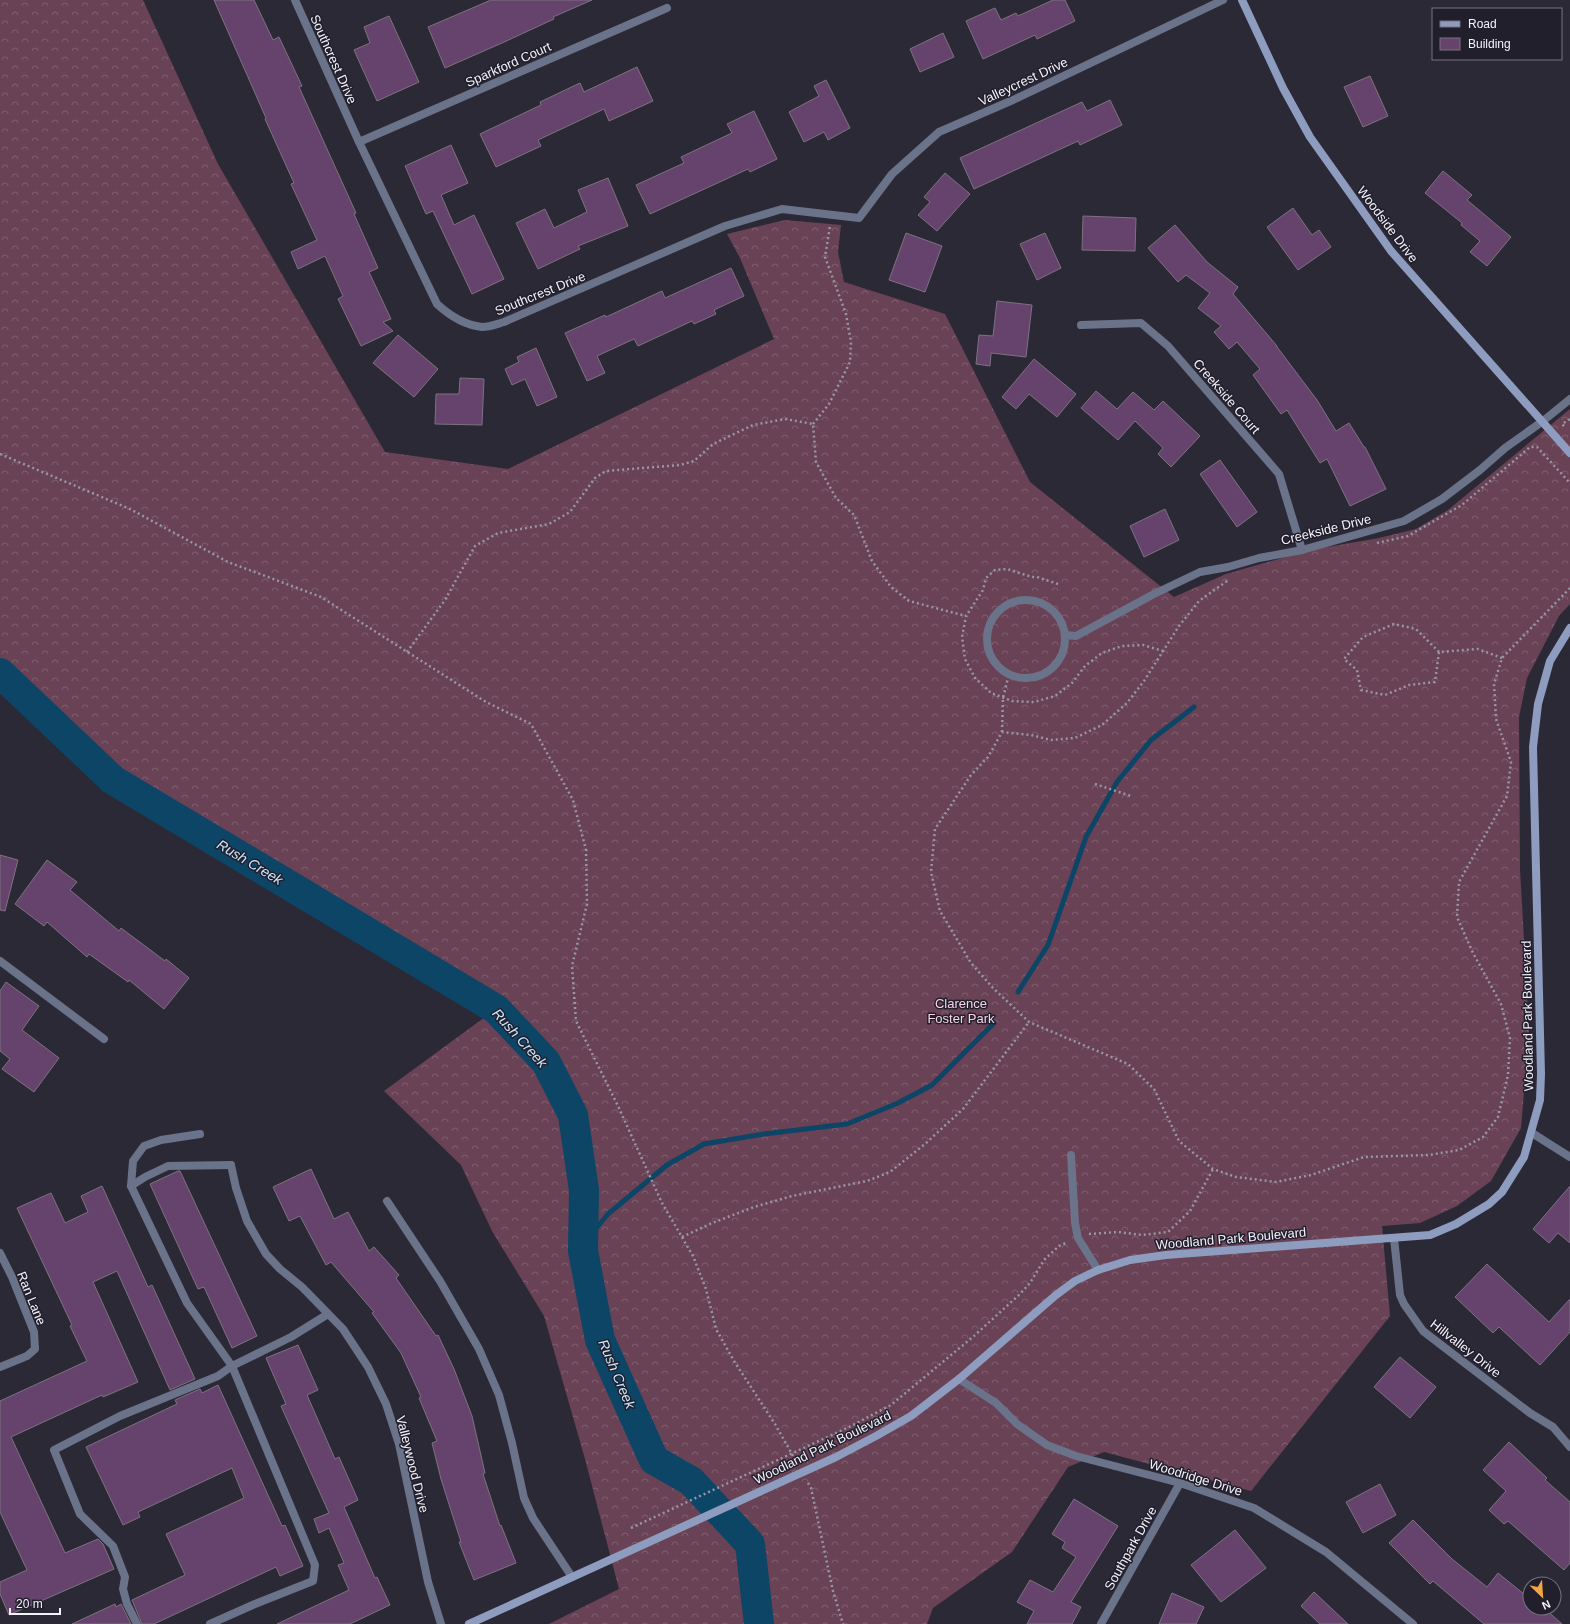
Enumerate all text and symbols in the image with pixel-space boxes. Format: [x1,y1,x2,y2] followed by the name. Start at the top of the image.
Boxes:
[1432,8,1562,60] legend
[307,12,360,106] street label: Southcrest Drive
[1468,17,1497,31] text: Road
[1468,37,1511,51] text: Building
[463,39,554,90] street label: Sparkford Court
[976,54,1070,109] street label: Valleycrest Drive
[1354,183,1421,265] street label: Woodside Drive
[493,269,588,318] street label: Southcrest Drive
[1190,356,1263,437] street label: Creekside Court
[1279,511,1373,548] street label: Creekside Drive
[214,836,287,888] water label: Rush Creek
[1519,940,1536,1092] street label: Woodland Park Boulevard
[927,996,995,1026] park label: Clarence Foster Park
[489,1005,551,1072] water label: Rush Creek
[1155,1224,1307,1253] street label: Woodland Park Boulevard
[14,1269,49,1327] street label: Ran Lane
[1427,1316,1504,1381] street label: Hillvalley Drive
[595,1337,639,1412] water label: Rush Creek
[751,1408,893,1487] street label: Woodland Park Boulevard
[393,1414,432,1514] street label: Valleywood Drive
[1147,1456,1244,1499] street label: Woodridge Drive
[1101,1504,1160,1593] street label: Southpark Drive
[1522,1576,1562,1616] north arrow
[10,1590,60,1616] scale bar
[16,1597,43,1611] text: 20 m
[1540,1598,1552,1612] text: N

